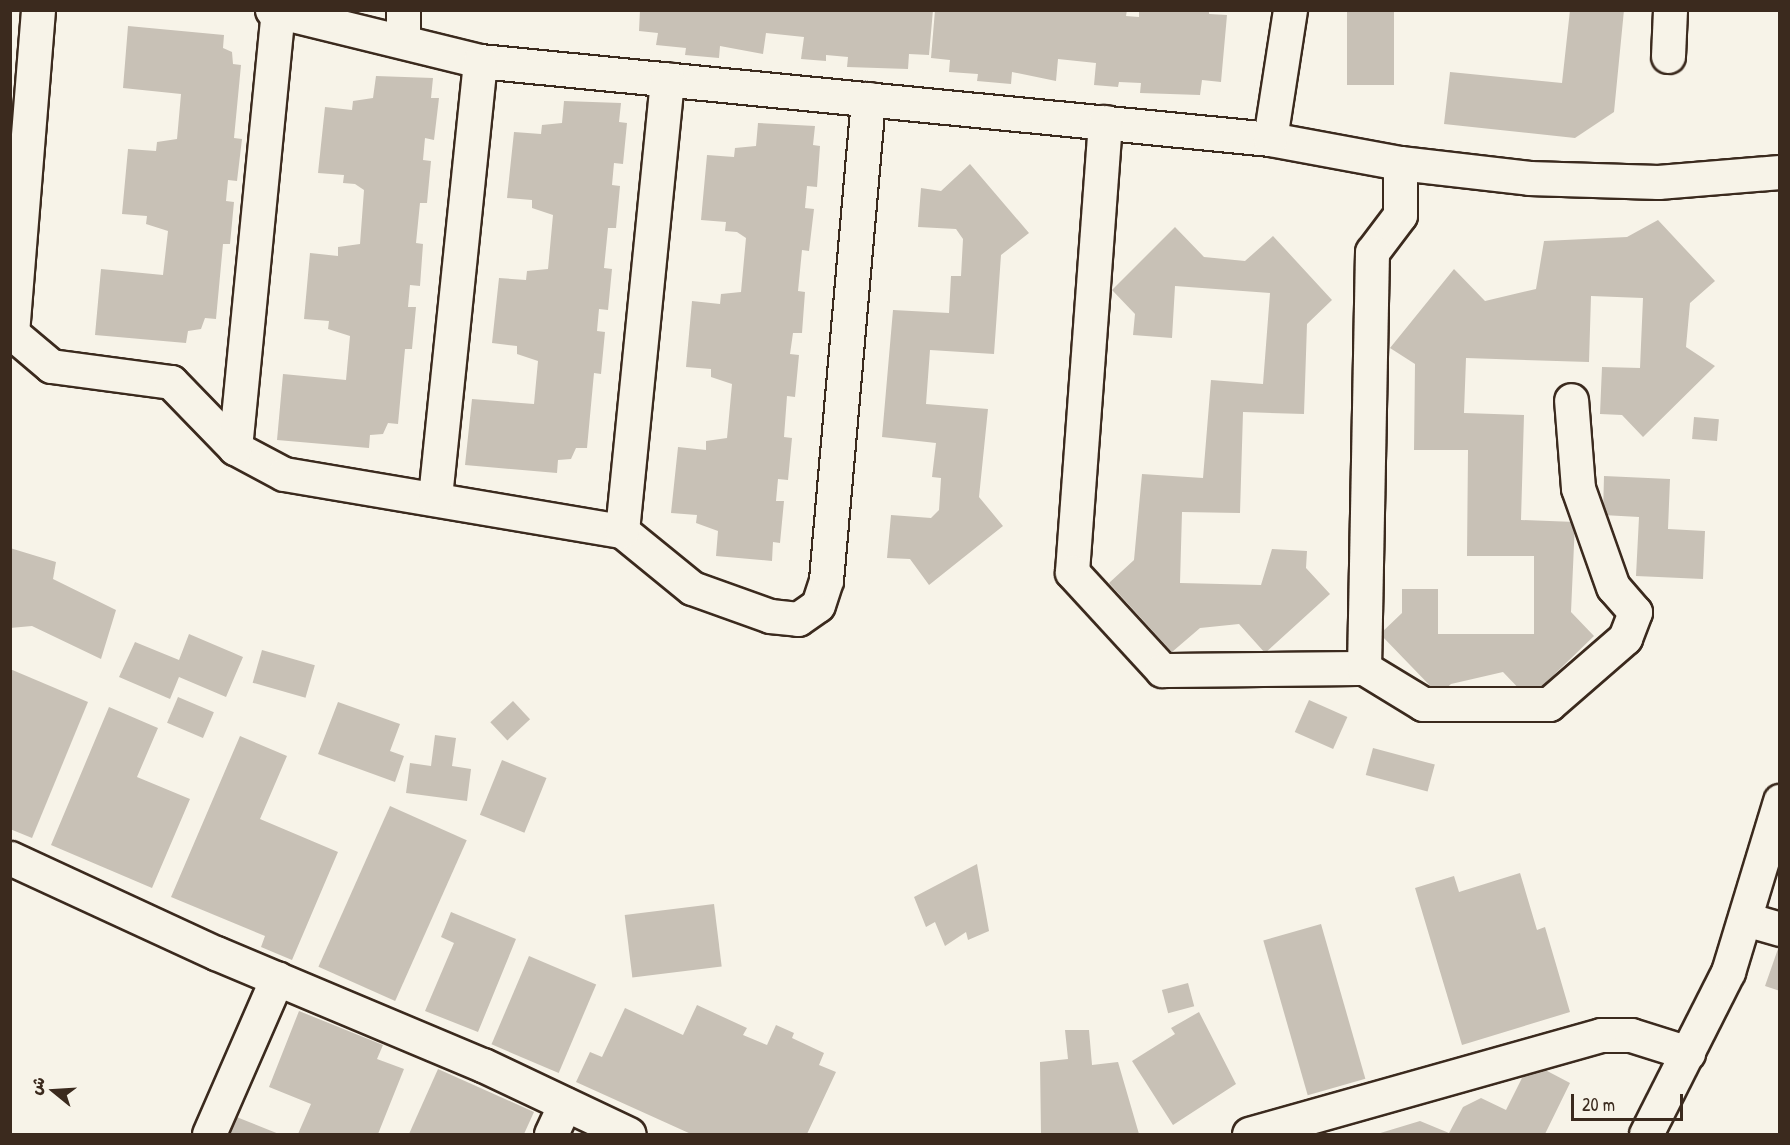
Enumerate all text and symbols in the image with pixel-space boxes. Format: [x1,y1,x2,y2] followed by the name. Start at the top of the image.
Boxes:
[24,1061,84,1121] north arrow
[24,1074,50,1097] text: ش
[1574,1082,1686,1120] scale bar
[1582,1092,1615,1117] text: 20 m

